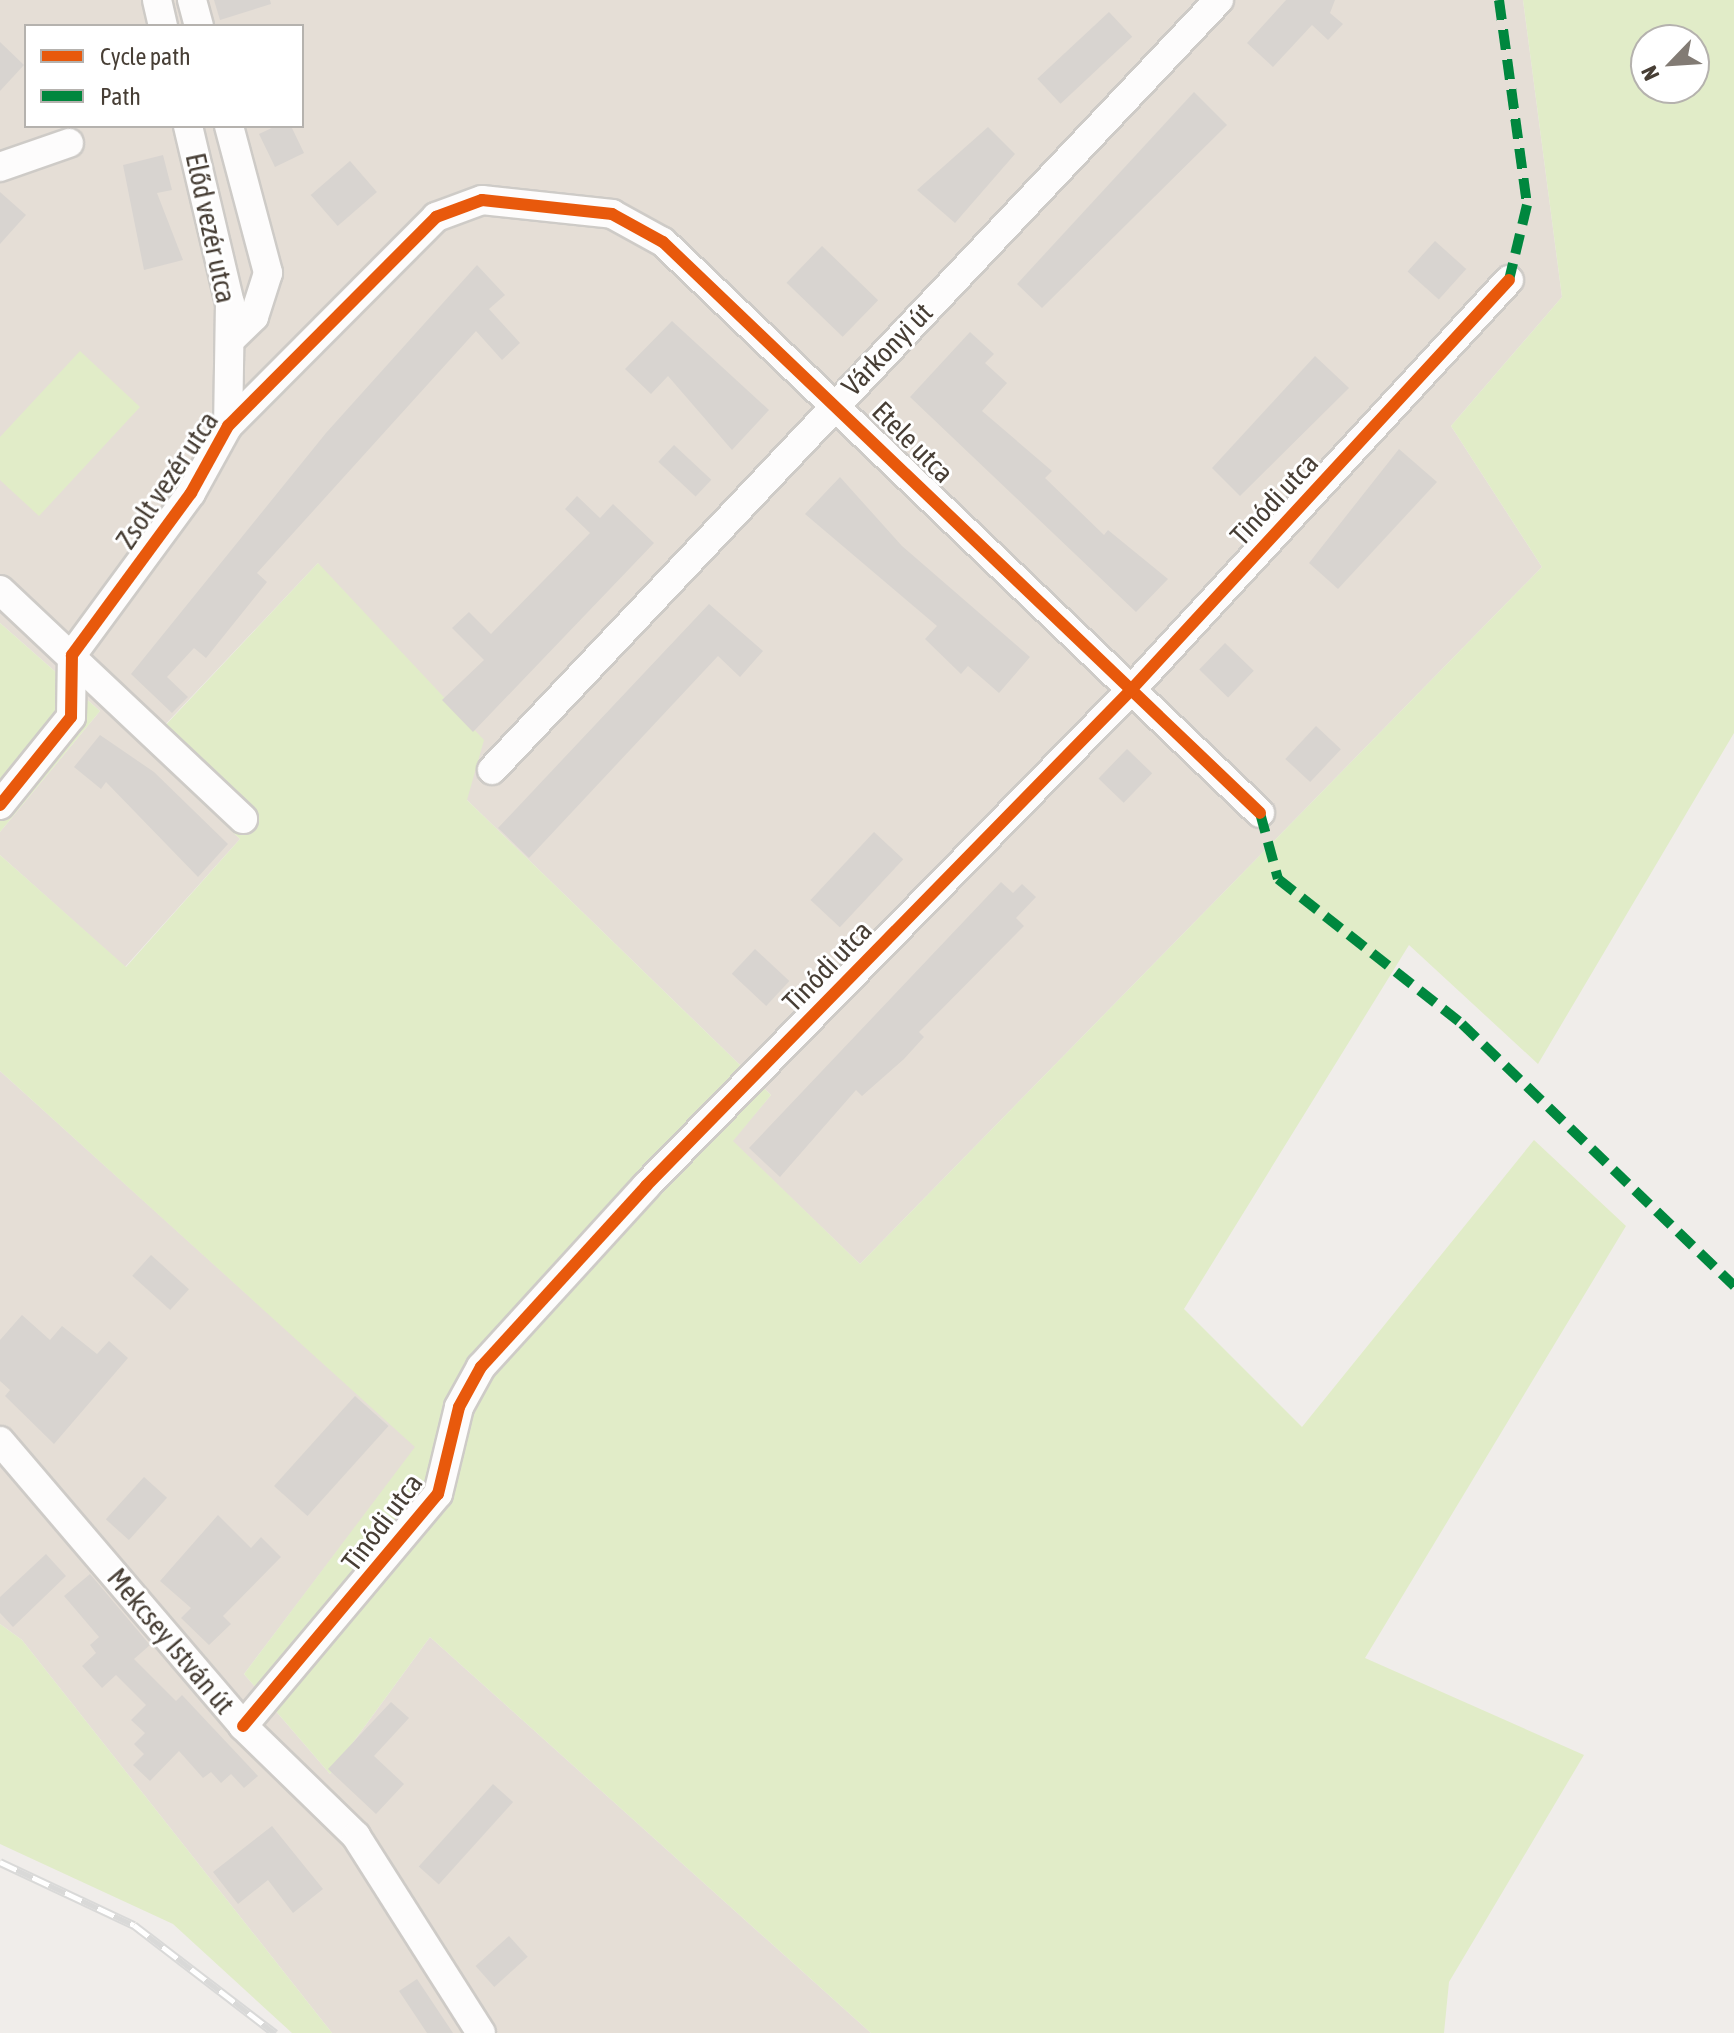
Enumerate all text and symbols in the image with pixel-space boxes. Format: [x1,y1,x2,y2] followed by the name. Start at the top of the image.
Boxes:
[24,24,304,128] legend
[1630,24,1710,104] north arrow
[100,43,191,70] text: Cycle path
[1636,62,1665,85] text: N
[100,83,141,110] text: Path
[179,150,243,306] street label: Előd vezér utca
[835,296,939,402] street label: Várkonyi út
[865,394,961,490] street label: Etele utca
[109,405,225,555] street label: Zsolt vezér utca
[1223,446,1325,552] street label: Tinódi utca
[776,914,878,1018] street label: Tinódi utca
[335,1467,429,1577] street label: Tinódi utca
[100,1561,242,1721] street label: Mekcsey István út

